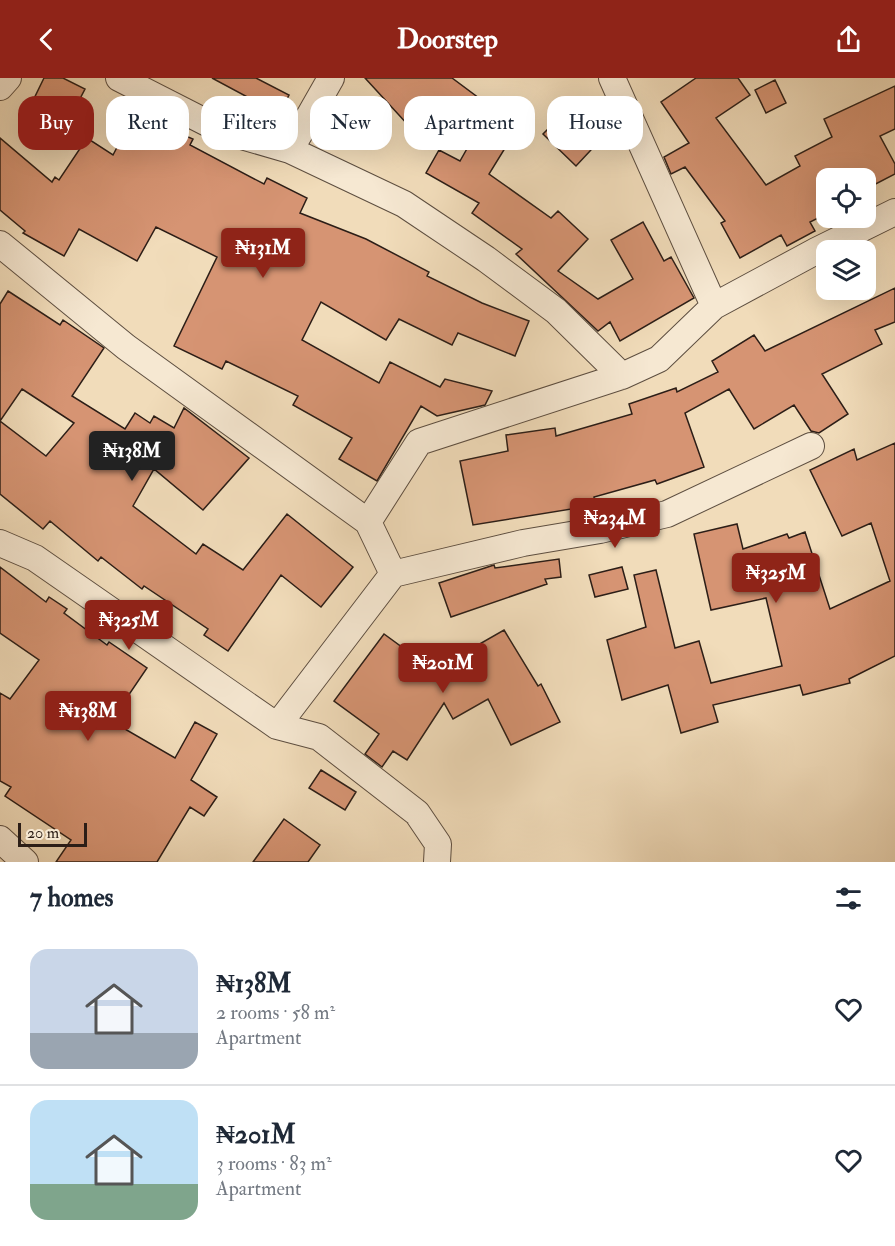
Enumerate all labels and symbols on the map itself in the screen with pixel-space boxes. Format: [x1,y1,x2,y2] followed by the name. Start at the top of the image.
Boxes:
[221,228,305,279] pin: ₦131M
[90,431,174,482] pin: ₦138M
[573,498,657,549] pin: ₦234M
[734,553,818,604] pin: ₦325M
[87,600,171,651] pin: ₦325M
[401,643,485,694] pin: ₦201M
[46,691,130,742] pin: ₦138M
[18,820,87,848] scale bar

